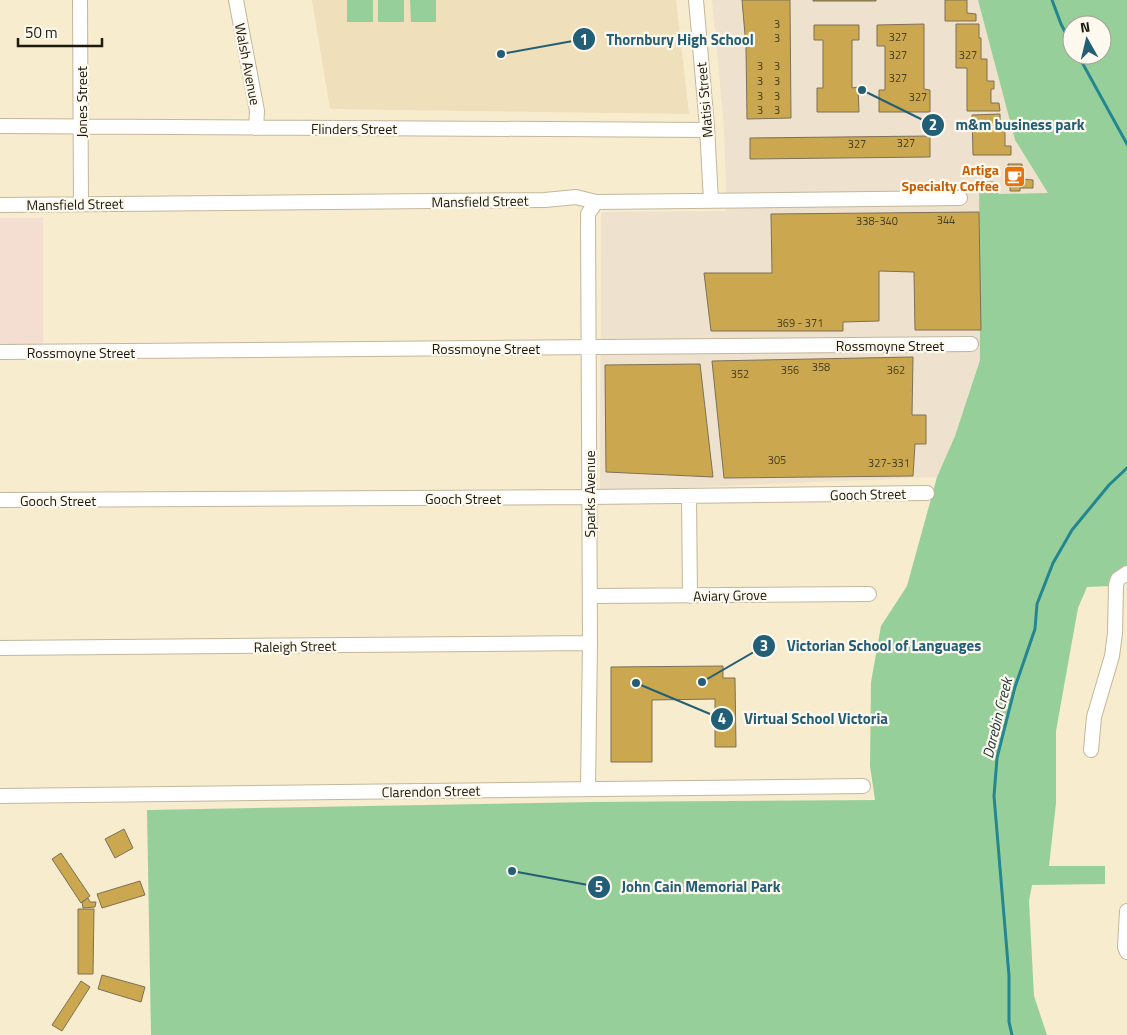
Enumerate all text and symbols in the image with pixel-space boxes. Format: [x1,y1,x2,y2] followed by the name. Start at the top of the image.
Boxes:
[18,15,101,47] scale bar
[1062,15,1112,65] north arrow
[774,16,780,32] house number: 3
[1079,16,1091,38] text: N
[25,21,58,44] text: 50 m
[230,21,266,107] street label: Walsh Avenue
[571,24,764,54] callout: Thornbury High School
[580,28,588,51] text: 1
[606,28,754,51] text: Thornbury High School
[889,29,907,45] house number: 327
[774,30,780,46] house number: 3
[889,47,907,63] house number: 327
[959,47,977,63] house number: 327
[757,58,763,74] house number: 3
[774,58,780,74] house number: 3
[690,61,718,139] street label: Matisi Street
[71,66,92,138] street label: Jones Street
[889,70,907,86] house number: 327
[757,73,763,89] house number: 3
[774,73,780,89] house number: 3
[757,88,763,104] house number: 3
[774,88,780,104] house number: 3
[909,89,927,105] house number: 327
[757,102,763,118] house number: 3
[774,102,780,118] house number: 3
[921,110,1095,140] callout: m&m business park
[929,113,937,136] text: 2
[956,113,1085,136] text: m&m business park
[311,118,397,139] street label: Flinders Street
[897,135,915,151] house number: 327
[848,136,866,152] house number: 327
[902,159,999,196] place label: Artiga Specialty Coffee
[1003,165,1027,189] cafe icon: Artiga Specialty Coffee
[431,190,529,212] street label: Mansfield Street
[26,193,124,215] street label: Mansfield Street
[937,212,955,228] house number: 344
[856,213,898,229] house number: 338-340
[777,315,823,331] house number: 369 - 371
[836,335,944,356] street label: Rossmoyne Street
[432,338,540,359] street label: Rossmoyne Street
[27,342,135,363] street label: Rossmoyne Street
[812,359,830,375] house number: 358
[781,362,799,378] house number: 356
[887,362,905,378] house number: 362
[731,366,749,382] house number: 352
[579,451,600,537] street label: Sparks Avenue
[768,452,786,468] house number: 305
[868,455,910,471] house number: 327-331
[830,483,906,505] street label: Gooch Street
[425,488,501,509] street label: Gooch Street
[20,490,96,511] street label: Gooch Street
[693,584,767,606] street label: Aviary Grove
[751,631,991,661] callout: Victorian School of Languages
[760,634,768,657] text: 3
[787,634,981,657] text: Victorian School of Languages
[253,635,337,657] street label: Raleigh Street
[976,673,1019,761] water label: Darebin Creek
[709,704,898,734] callout: Virtual School Victoria
[718,707,726,730] text: 4
[744,707,888,730] text: Virtual School Victoria
[381,780,481,802] street label: Clarendon Street
[587,872,790,902] callout: John Cain Memorial Park
[595,875,603,898] text: 5
[622,875,781,898] text: John Cain Memorial Park

